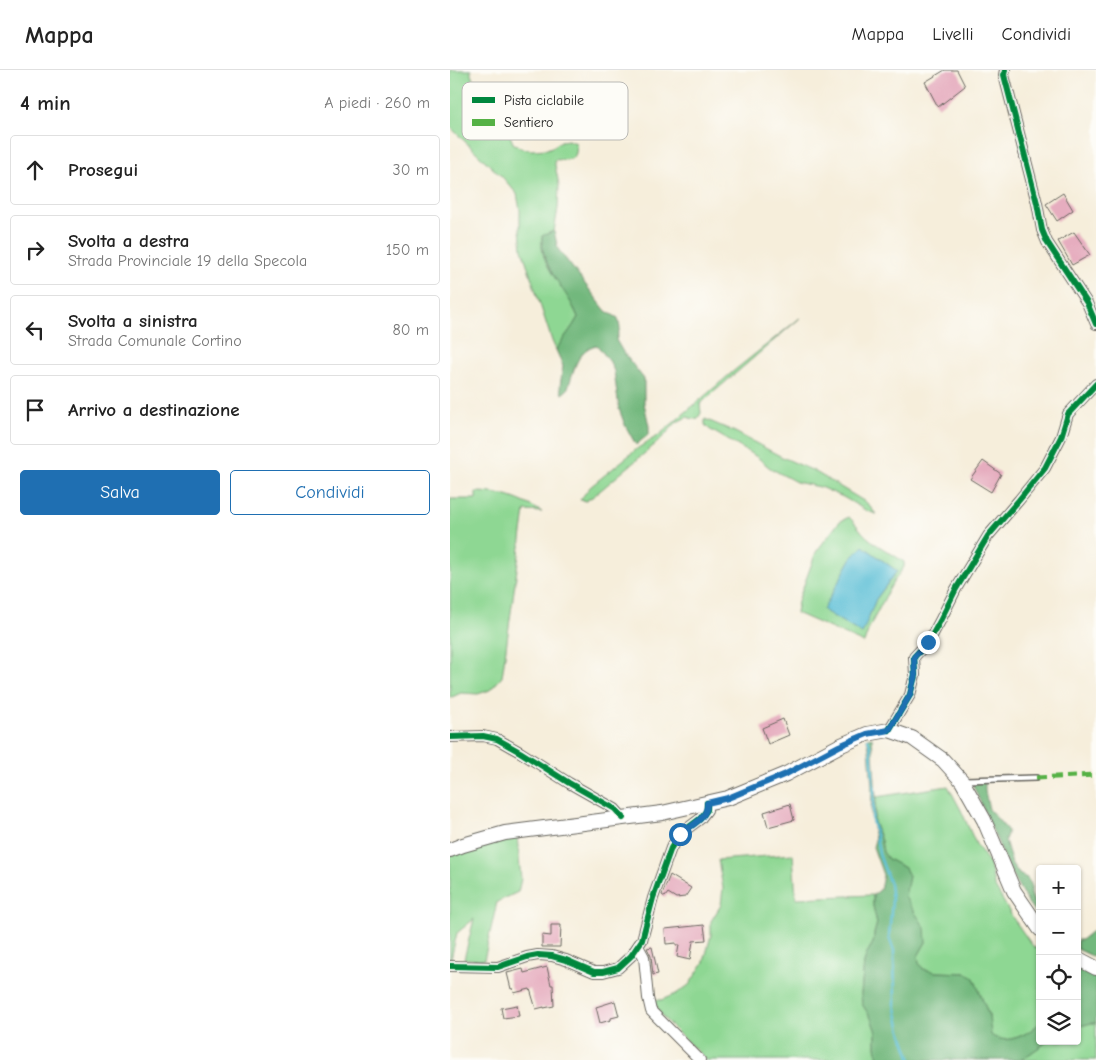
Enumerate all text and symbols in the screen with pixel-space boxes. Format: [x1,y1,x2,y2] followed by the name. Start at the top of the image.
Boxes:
[25,21,94,49] text: Mappa
[852,24,904,45] text: Mappa
[932,24,974,45] text: Livelli
[1002,24,1071,45] text: Condividi
[462,82,628,140] legend
[20,91,71,115] text: 4 min
[504,92,584,109] text: Pista ciclabile
[324,94,430,112] text: A piedi · 260 m
[504,114,553,131] text: Sentiero
[21,156,49,184] icon: ahead
[68,159,138,181] text: Prosegui
[393,161,429,179] text: 30 m
[68,230,189,252] text: Svolta a destra
[21,236,49,264] icon: right
[386,241,429,259] text: 150 m
[68,252,307,270] text: Strada Provinciale 19 della Specola
[68,310,198,332] text: Svolta a sinistra
[21,316,49,344] icon: left
[392,321,429,339] text: 80 m
[68,332,242,350] text: Strada Comunale Cortino
[21,396,49,424] icon: arrive
[68,399,240,421] text: Arrivo a destinazione
[20,470,220,515] button: Salva
[230,470,430,515] button: Condividi
[917,631,940,654] route end
[669,823,692,846] route start
[1036,865,1081,1045] map controls
[1036,865,1081,910] button: +
[1036,910,1081,955] button: −
[1036,955,1081,1000] button: locate
[1036,1000,1081,1045] button: layers

